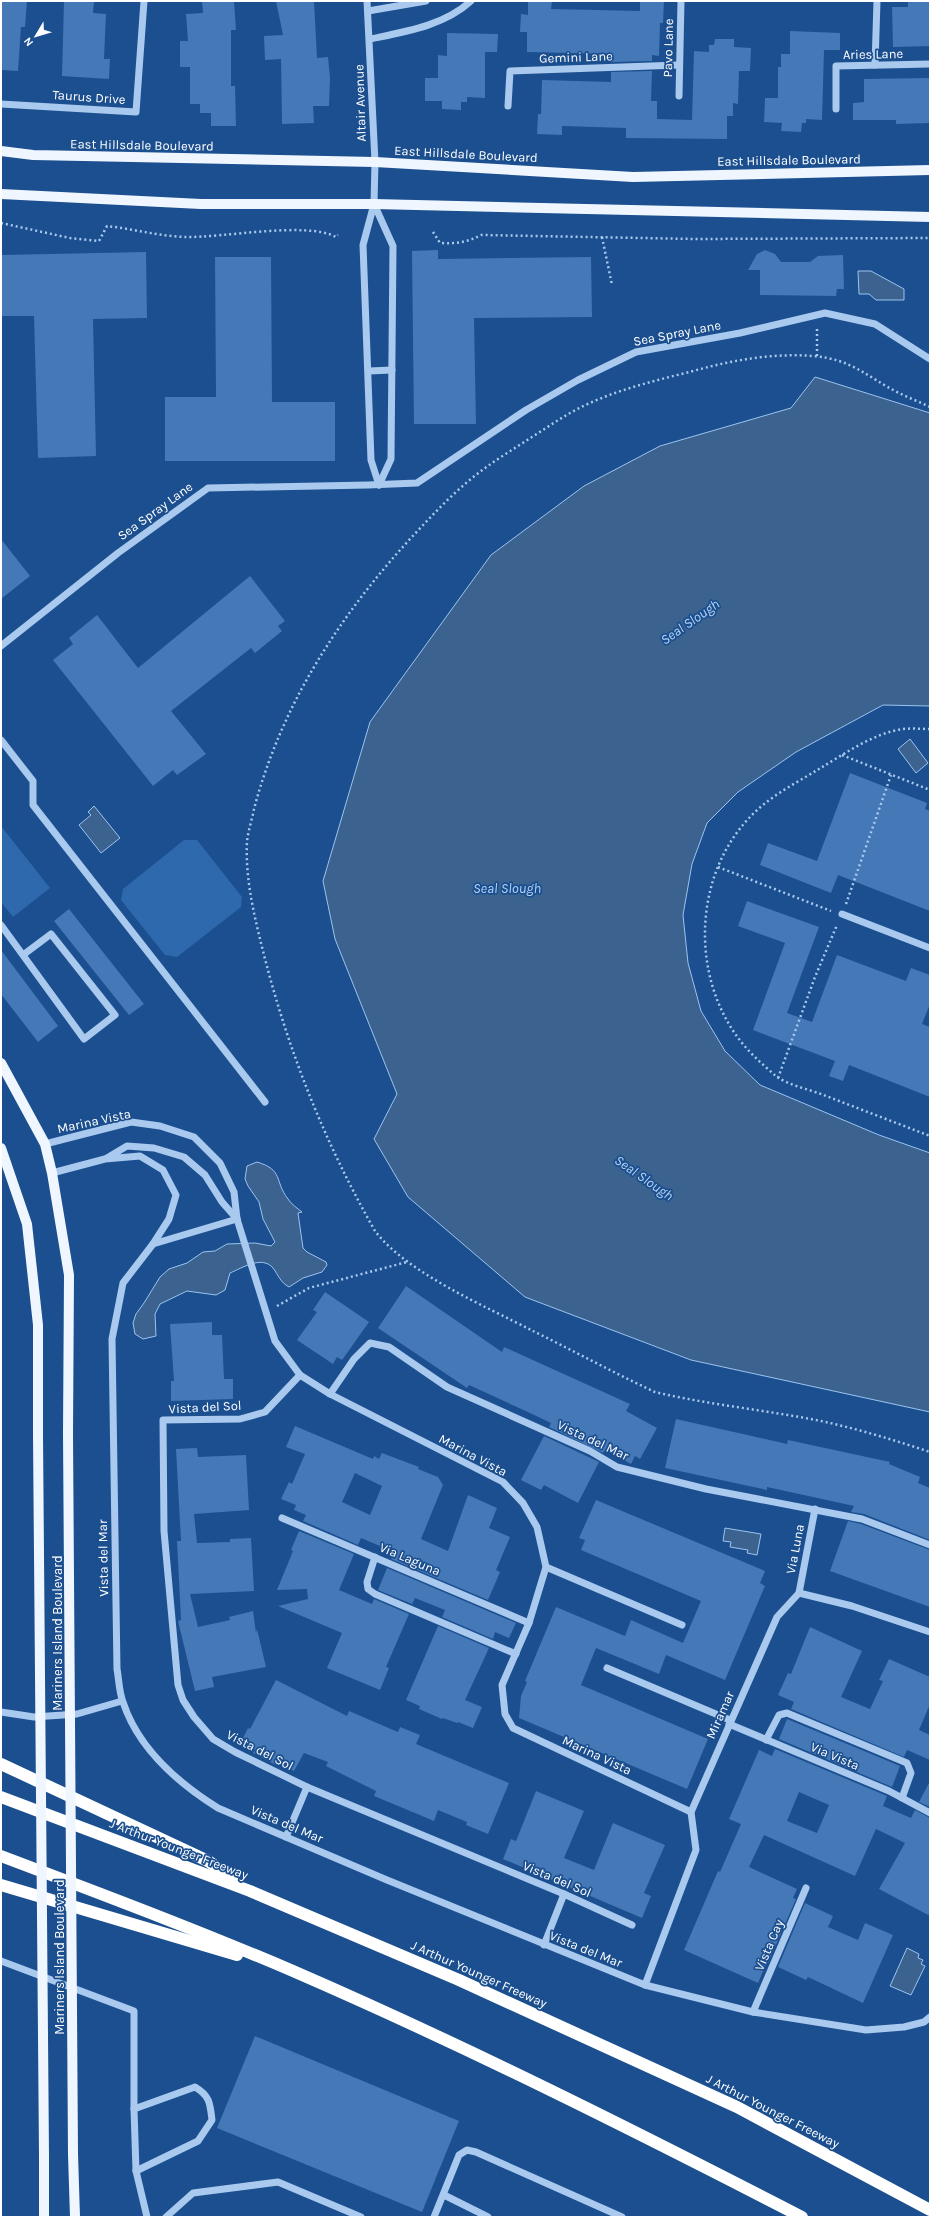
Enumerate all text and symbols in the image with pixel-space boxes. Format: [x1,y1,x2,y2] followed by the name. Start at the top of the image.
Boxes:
[16,16,56,56] north arrow
[660,18,676,78] street label: Pavo Lane
[21,35,36,49] text: N
[843,46,904,62] street label: Aries Lane
[539,48,613,66] street label: Gemini Lane
[351,64,369,142] street label: Altair Avenue
[52,87,126,107] street label: Taurus Drive
[70,136,214,154] street label: East Hillsdale Boulevard
[394,143,538,165] street label: East Hillsdale Boulevard
[717,151,861,169] street label: East Hillsdale Boulevard
[632,317,722,349] street label: Sea Spray Lane
[115,479,196,543] street label: Sea Spray Lane
[657,596,723,648] water label: Seal Slough
[473,880,541,897] water label: Seal Slough
[56,1106,132,1136] street label: Marina Vista
[611,1152,677,1204] water label: Seal Slough
[168,1398,242,1416] street label: Vista del Sol
[555,1417,631,1463] street label: Vista del Mar
[436,1431,510,1479] street label: Marina Vista
[95,1519,111,1597] street label: Vista del Mar
[783,1523,807,1575] street label: Via Luna
[377,1539,443,1579] street label: Via Laguna
[50,1555,65,1711] street label: Mariners Island Boulevard
[703,1688,737,1741] street label: Miramar
[224,1727,296,1773] street label: Vista del Sol
[560,1732,634,1778] street label: Marina Vista
[808,1739,862,1773] street label: Via Vista
[249,1802,326,1846] street label: Vista del Mar
[108,1816,250,1882] street label: J Arthur Younger Freeway
[521,1858,593,1900] street label: Vista del Sol
[52,1879,67,2035] street label: Mariners Island Boulevard
[751,1917,787,1973] street label: Vista Cay
[547,1928,625,1971] street label: Vista del Mar
[409,1937,549,2011] street label: J Arthur Younger Freeway
[704,2071,842,2151] street label: J Arthur Younger Freeway

